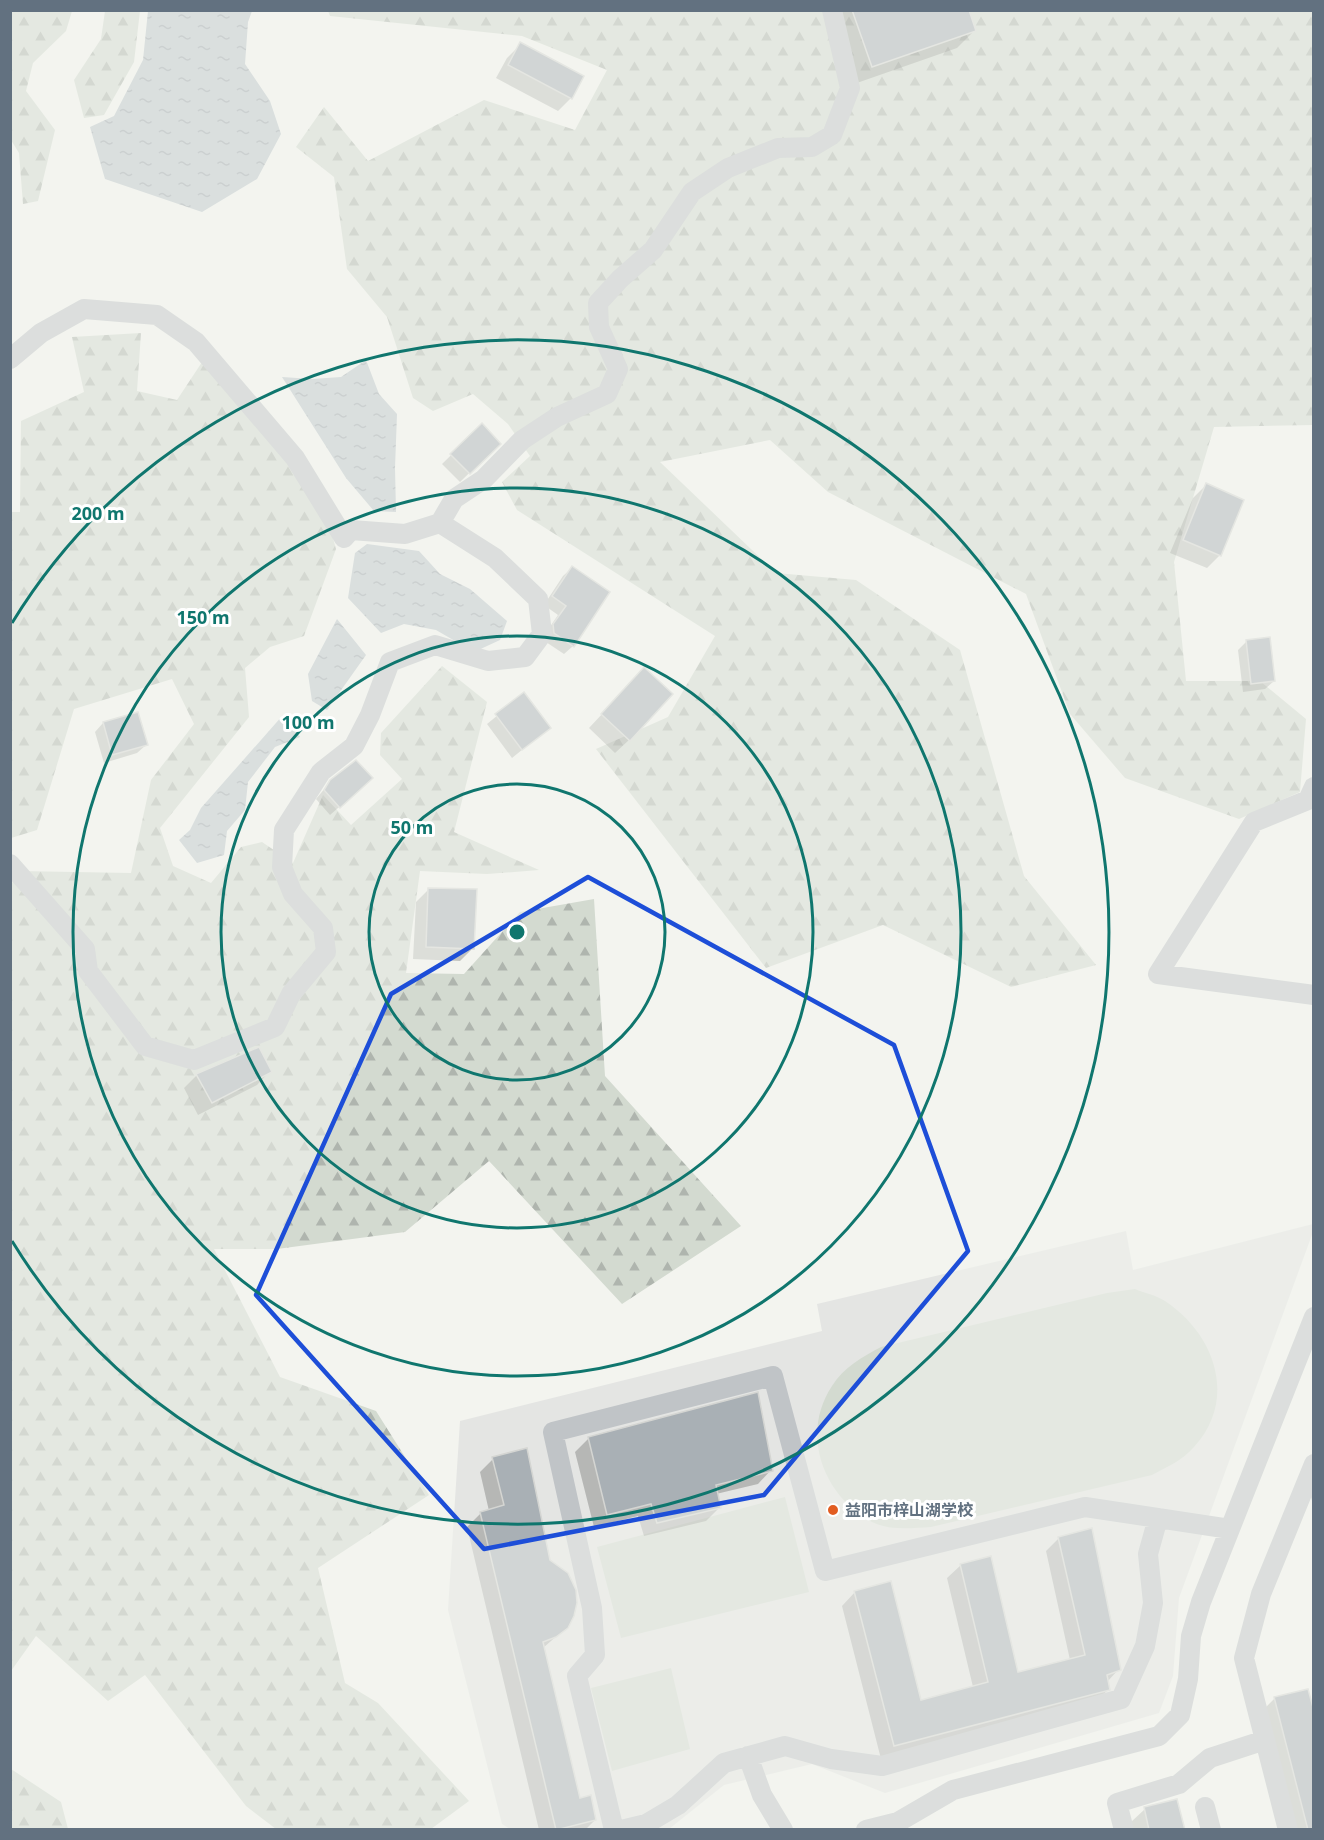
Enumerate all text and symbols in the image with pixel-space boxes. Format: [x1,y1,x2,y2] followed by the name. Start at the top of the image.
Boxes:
[71,501,125,525] text: 200 m
[176,605,230,629] text: 150 m
[281,710,335,734] text: 100 m
[391,815,433,839] text: 50 m
[507,922,527,942] centre of rings
[845,1499,974,1521] place label: 益阳市梓山湖学校
[826,1503,840,1517] marker: 益阳市梓山湖学校

